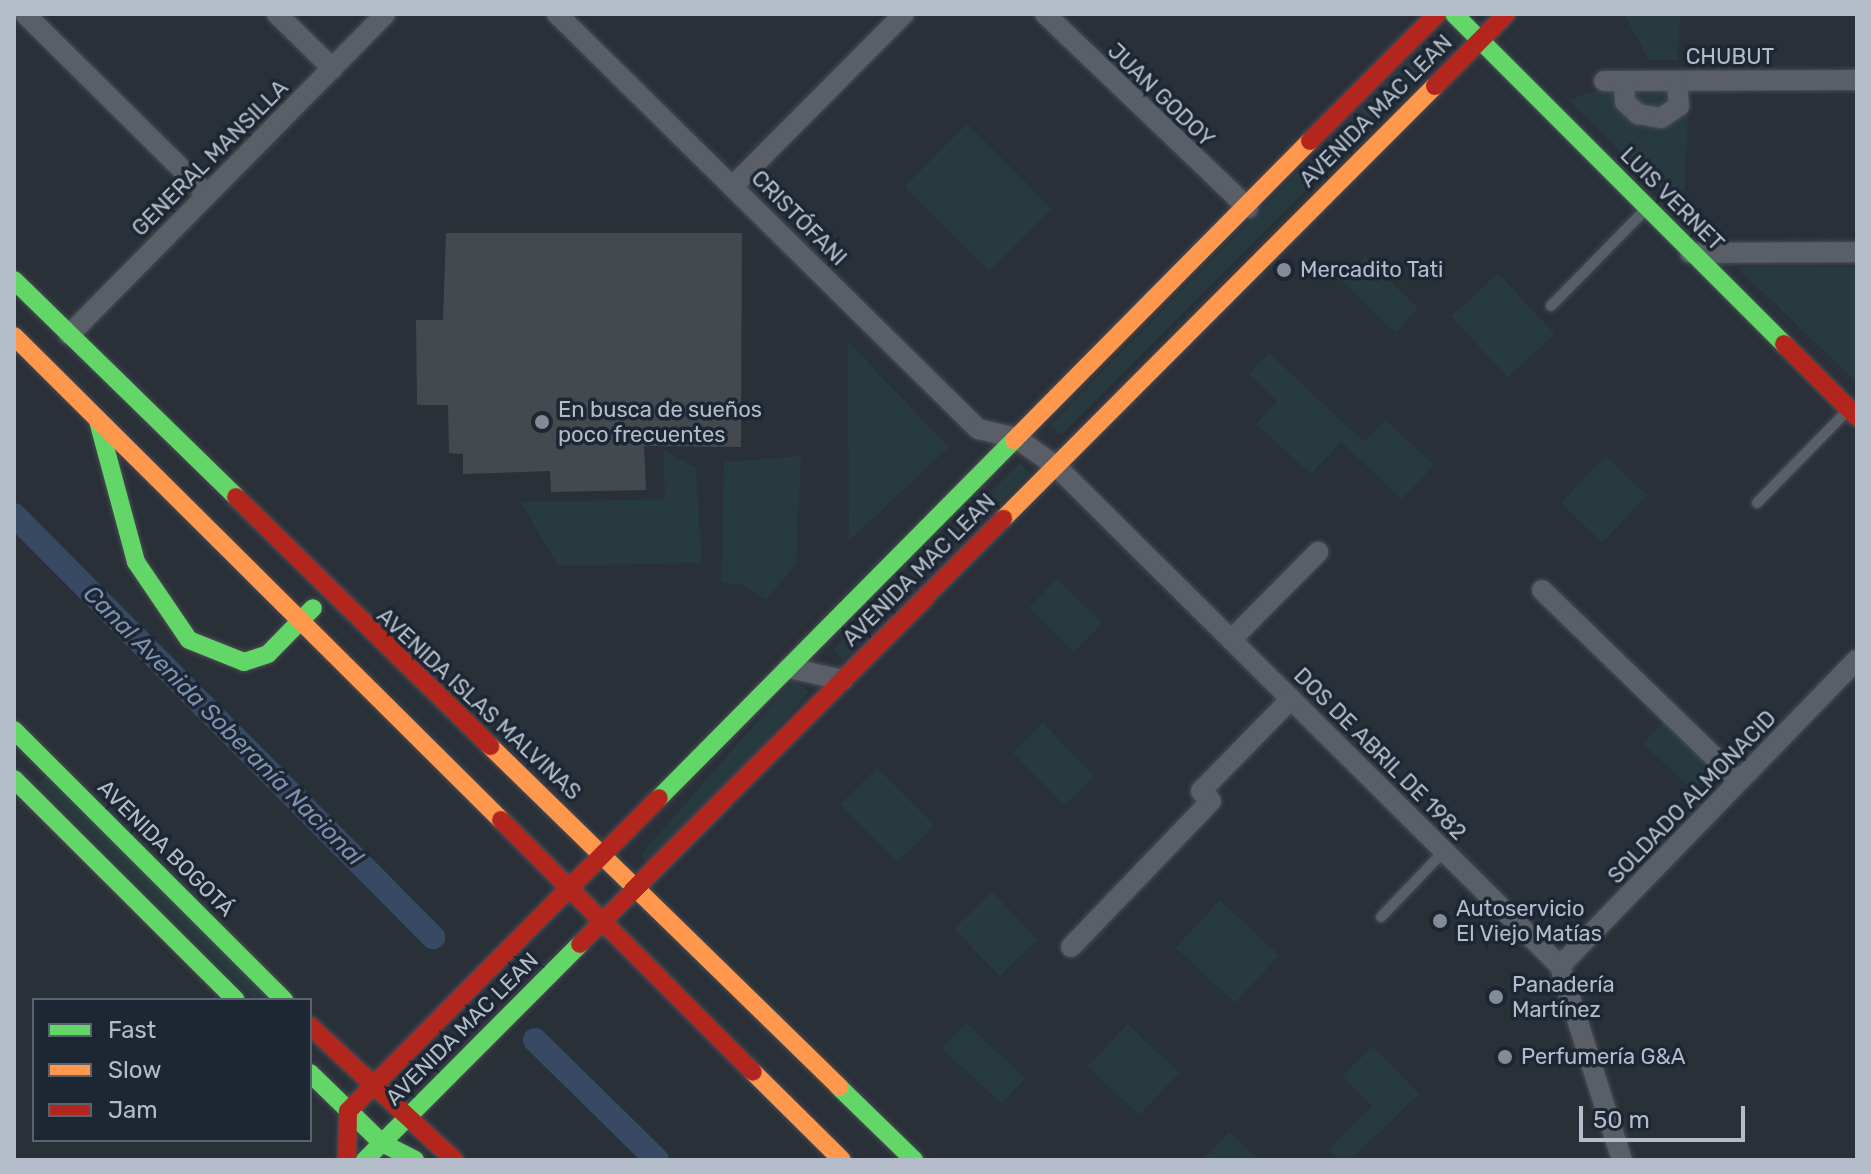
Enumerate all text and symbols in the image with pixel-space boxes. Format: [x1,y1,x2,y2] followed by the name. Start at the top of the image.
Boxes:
[1294,29,1458,193] street label: AVENIDA MAC LEAN
[1102,38,1220,152] street label: JUAN GODOY
[1686,44,1774,70] street label: CHUBUT
[126,74,294,242] street label: GENERAL MANSILLA
[1615,142,1729,256] street label: LUIS VERNET
[746,165,852,271] street label: CRISTÓFANI
[1300,257,1444,283] place label: Mercadito Tati
[1275,261,1293,279] marker: Mercadito Tati
[558,396,762,448] place label: En busca de sueños poco frecuentes
[533,413,551,431] marker: En busca de sueños poco frecuentes
[837,488,1001,652] street label: AVENIDA MAC LEAN
[77,580,369,872] water label: Canal Avenida Soberanía Nacional
[371,602,587,806] street label: AVENIDA ISLAS MALVINAS
[1288,662,1472,846] street label: DOS DE ABRIL DE 1982
[1602,705,1782,889] street label: SOLDADO ALMONACID
[92,774,240,922] street label: AVENIDA BOGOTÁ
[1456,895,1602,946] place label: Autoservicio El Viejo Matías
[1431,912,1449,930] marker: Autoservicio El Viejo Matías
[380,947,544,1111] street label: AVENIDA MAC LEAN
[1512,971,1615,1022] place label: Panadería Martínez
[1487,988,1505,1006] marker: Panadería Martínez
[32,998,312,1142] legend
[108,1016,156,1044] text: Fast
[1521,1044,1685,1070] place label: Perfumería G&A
[1496,1048,1514,1066] marker: Perfumería G&A
[108,1056,161,1084] text: Slow
[1583,1090,1749,1140] scale bar
[108,1096,158,1124] text: Jam
[1593,1106,1650,1134] text: 50 m

